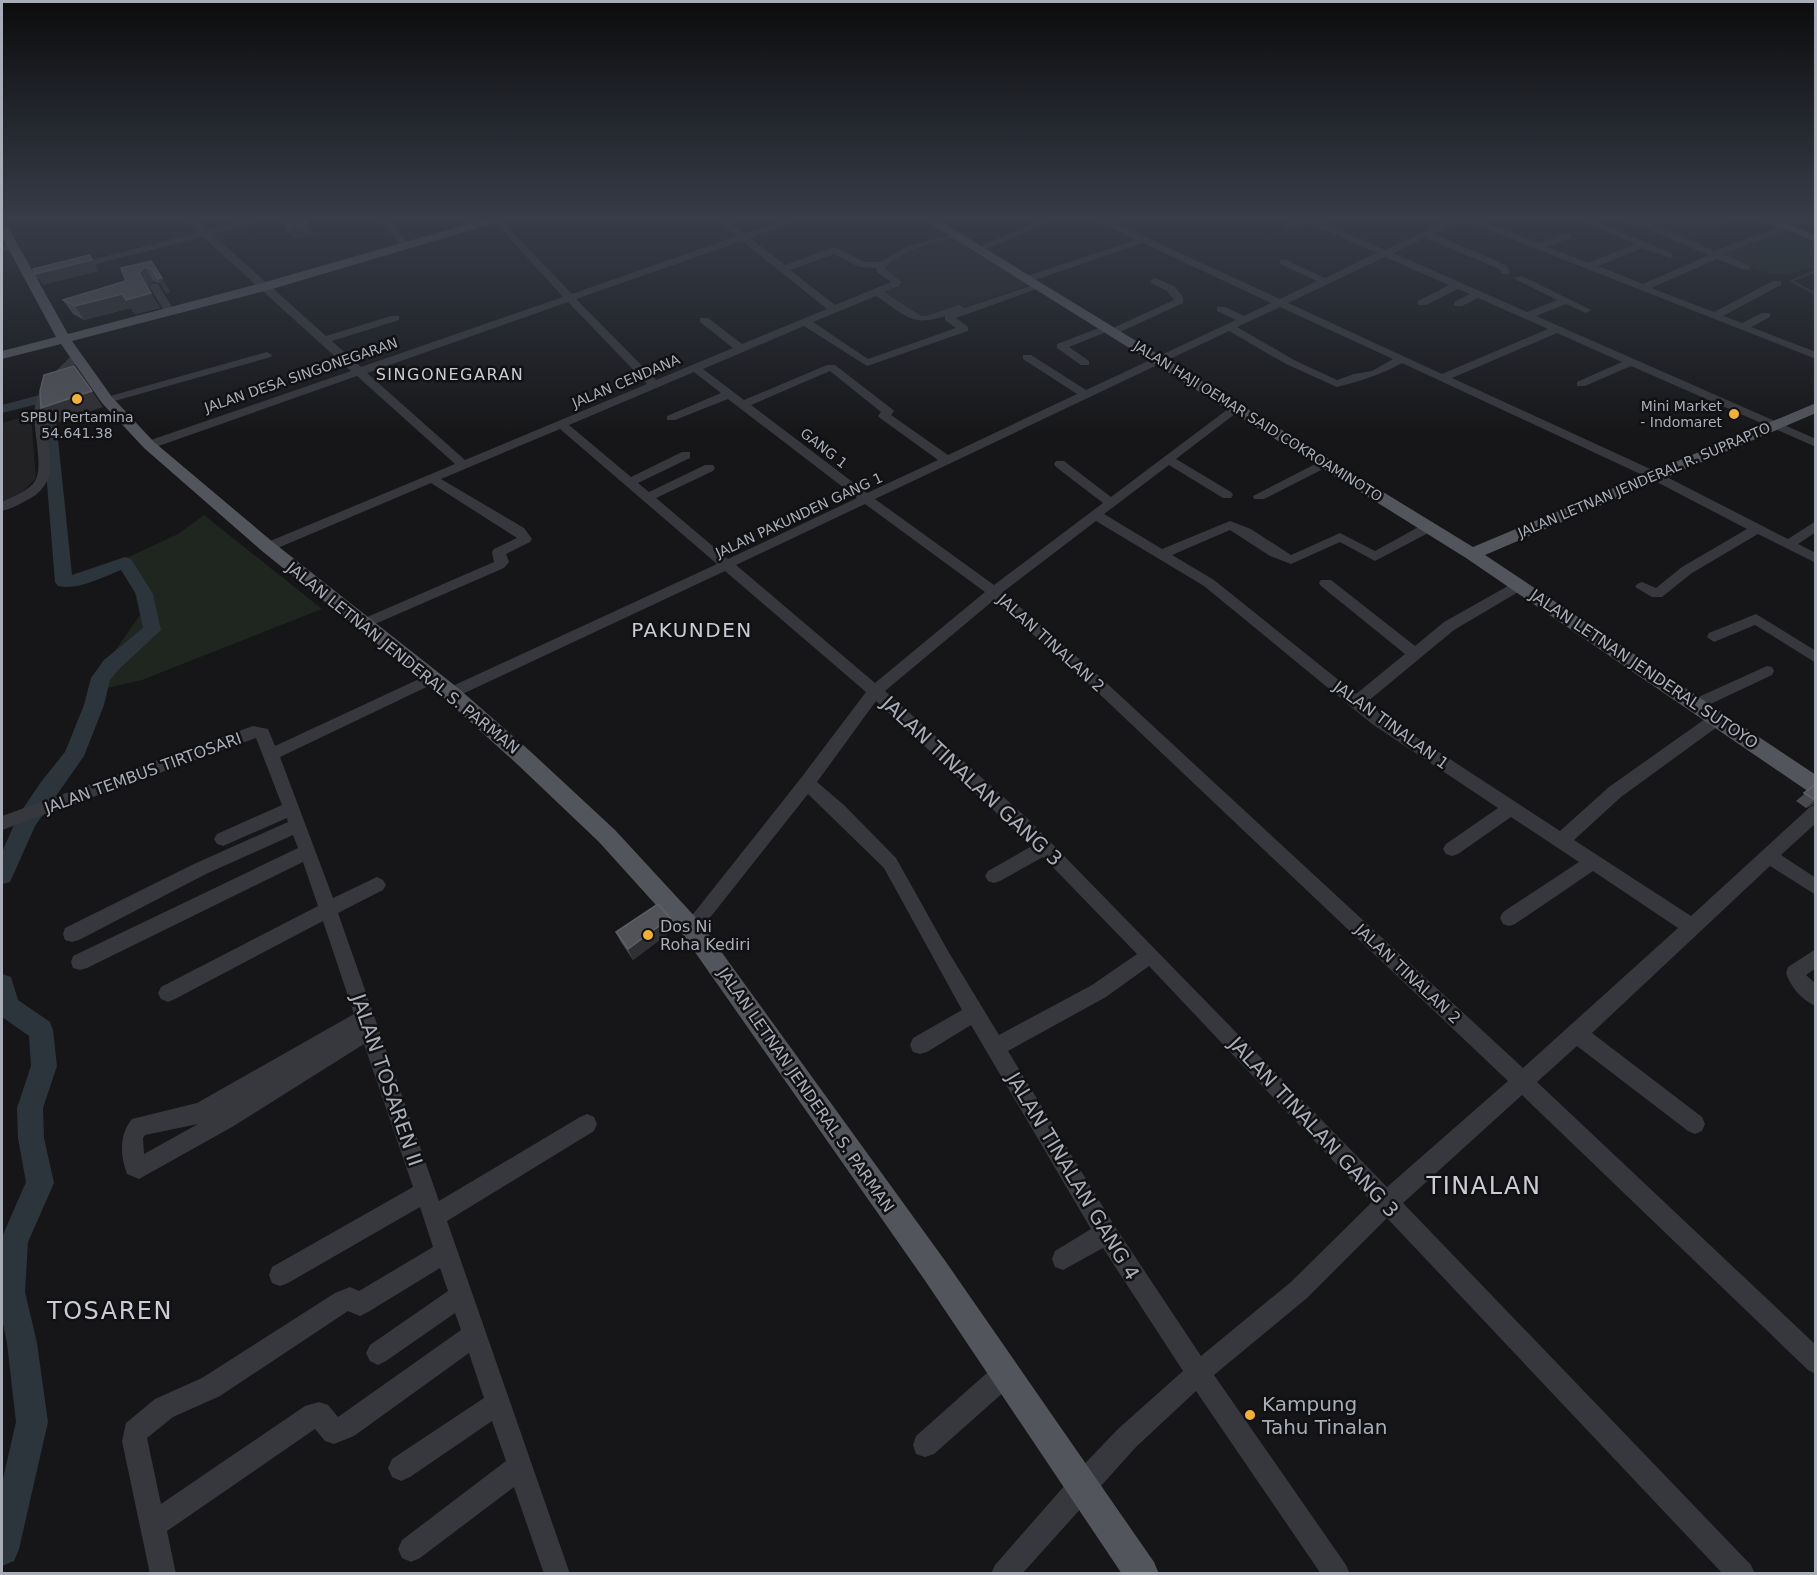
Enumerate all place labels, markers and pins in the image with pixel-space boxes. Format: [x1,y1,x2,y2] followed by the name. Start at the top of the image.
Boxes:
[70,392,84,406] marker: SPBU Pertamina 54.641.38
[1640,398,1723,430] place label: Mini Market - Indomaret
[1727,407,1741,421] marker: Mini Market - Indomaret
[21,409,134,441] place label: SPBU Pertamina 54.641.38
[660,917,750,954] place label: Dos Ni Roha Kediri
[641,928,655,942] marker: Dos Ni Roha Kediri
[1261,1392,1387,1439] place label: Kampung Tahu Tinalan
[1243,1408,1257,1422] marker: Kampung Tahu Tinalan

